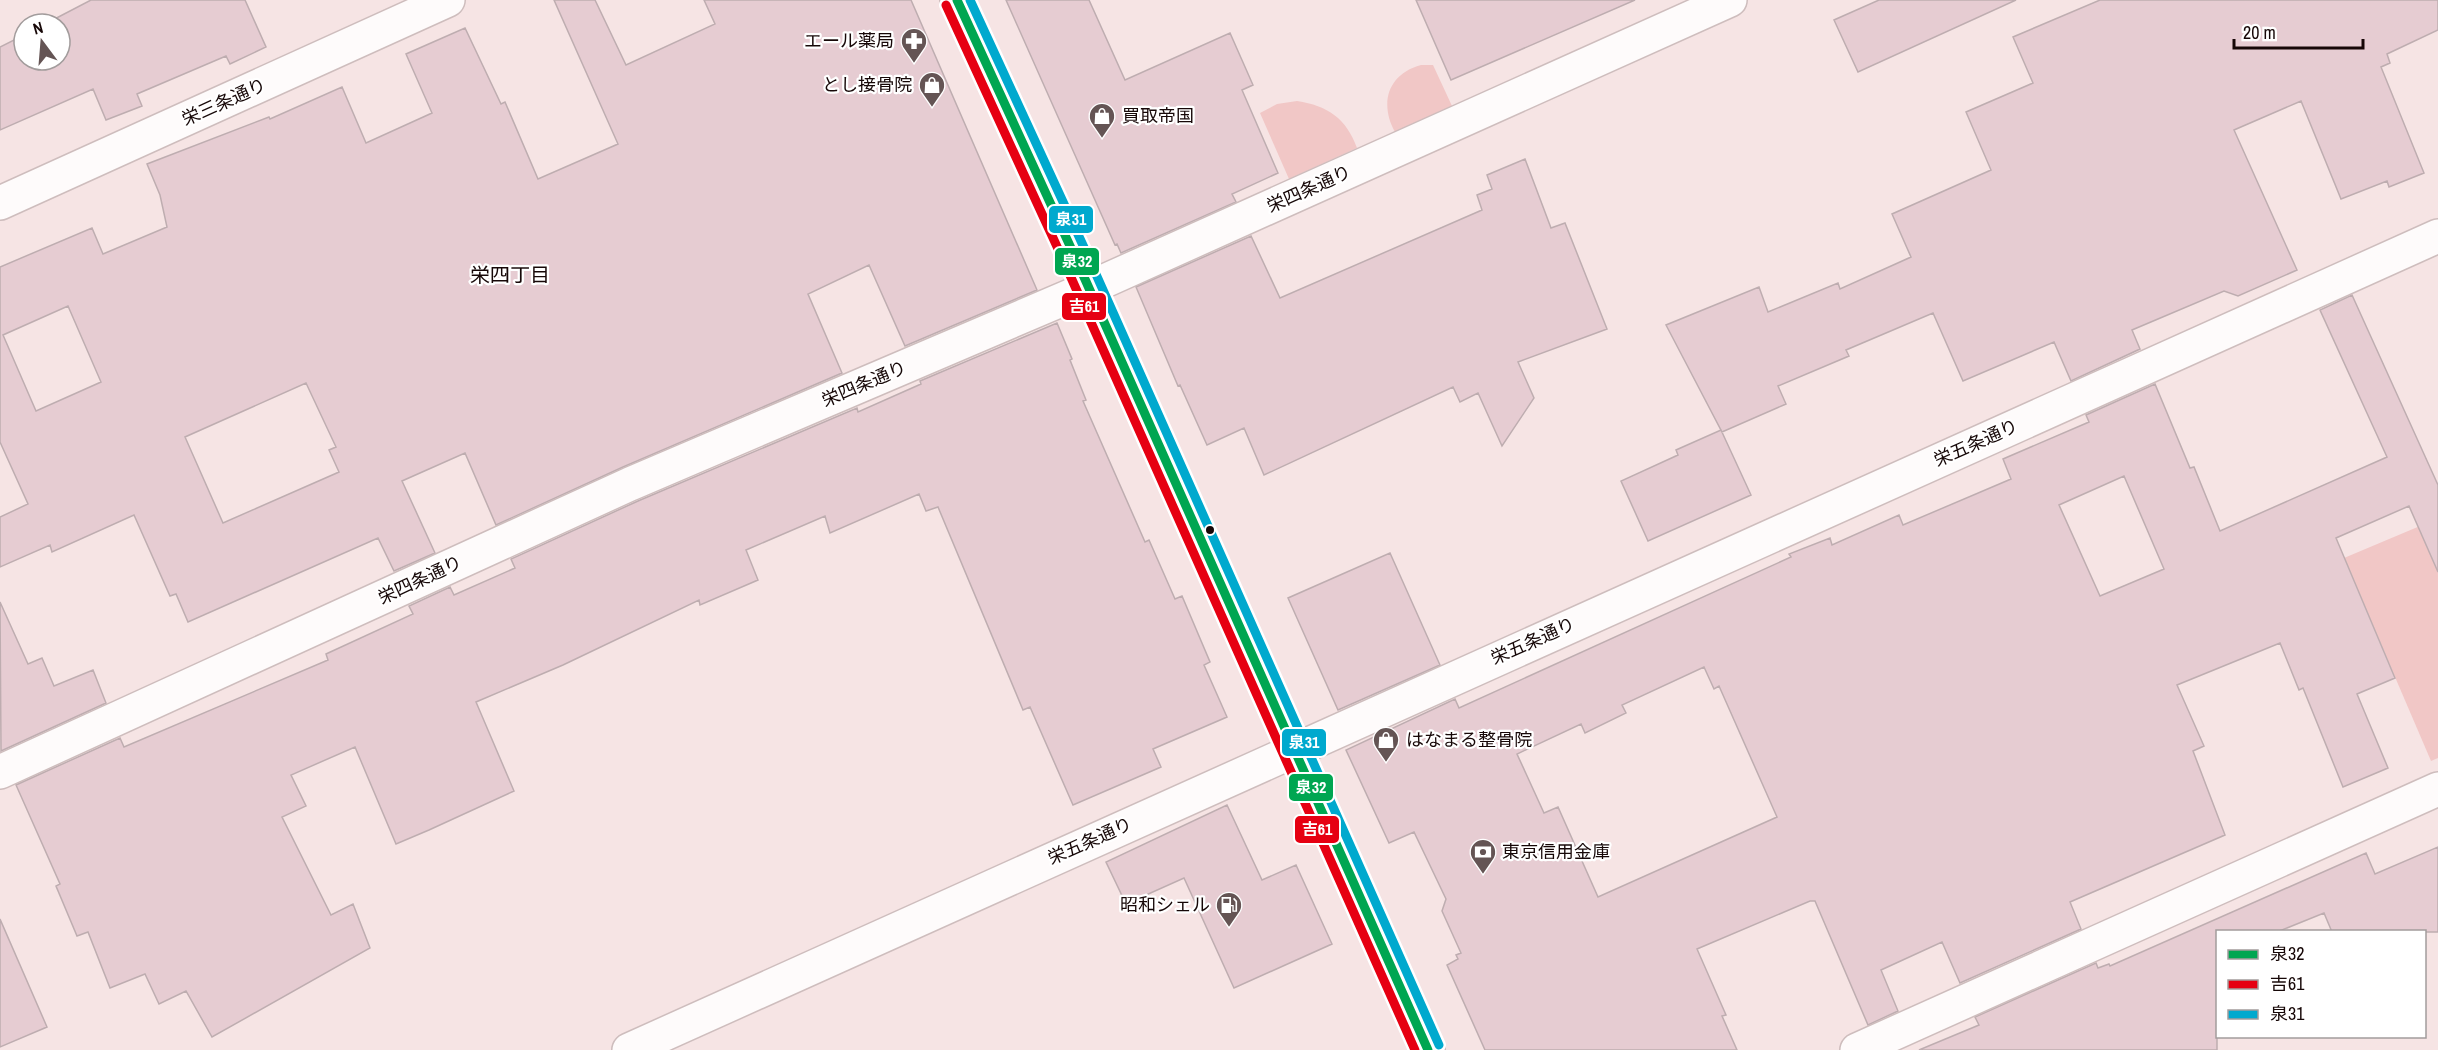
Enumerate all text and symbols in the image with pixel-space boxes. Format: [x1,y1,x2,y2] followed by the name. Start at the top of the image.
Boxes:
[12,12,72,72] north arrow
[2234,12,2363,50] scale bar
[30,16,45,39] text: N
[2243,20,2276,45] text: 20 m
[899,26,929,64] pharmacy icon: エール薬局
[804,28,894,53] place label: エール薬局
[917,70,947,108] shop icon: とし接骨院
[178,72,270,131] street label: 栄三条通り
[822,72,912,97] place label: とし接骨院
[1087,101,1117,139] shop icon: 買取帝国
[1122,103,1194,128] place label: 買取帝国
[1263,159,1355,218] street label: 栄四条通り
[1048,205,1094,234] line badge: 泉31
[1056,208,1087,230] text: 泉31
[1054,247,1100,276] line badge: 泉32
[1062,250,1092,272] text: 泉32
[470,261,550,288] district label: 栄四丁目
[1061,292,1107,321] line badge: 吉61
[1069,295,1100,317] text: 吉61
[817,354,910,413] street label: 栄四条通り
[1930,413,2022,472] street label: 栄五条通り
[1204,524,1216,536] unlabelled marker
[374,549,466,610] street label: 栄四条通り
[1487,611,1579,670] street label: 栄五条通り
[1371,725,1401,763] shop icon: はなまる整骨院
[1406,727,1532,752] place label: はなまる整骨院
[1281,728,1327,757] line badge: 泉31
[1289,731,1320,753] text: 泉31
[1288,773,1334,802] line badge: 泉32
[1296,776,1326,798] text: 泉32
[1044,811,1136,870] street label: 栄五条通り
[1294,815,1340,844] line badge: 吉61
[1302,818,1333,840] text: 吉61
[1468,837,1498,875] bank icon: 東京信用金庫
[1502,839,1610,864] place label: 東京信用金庫
[1214,890,1244,928] fuel station icon: 昭和シェル
[1120,892,1210,917] place label: 昭和シェル
[2216,930,2426,1038] legend
[2270,941,2304,966] text: 泉32
[2270,971,2305,996] text: 吉61
[2270,1001,2305,1026] text: 泉31

